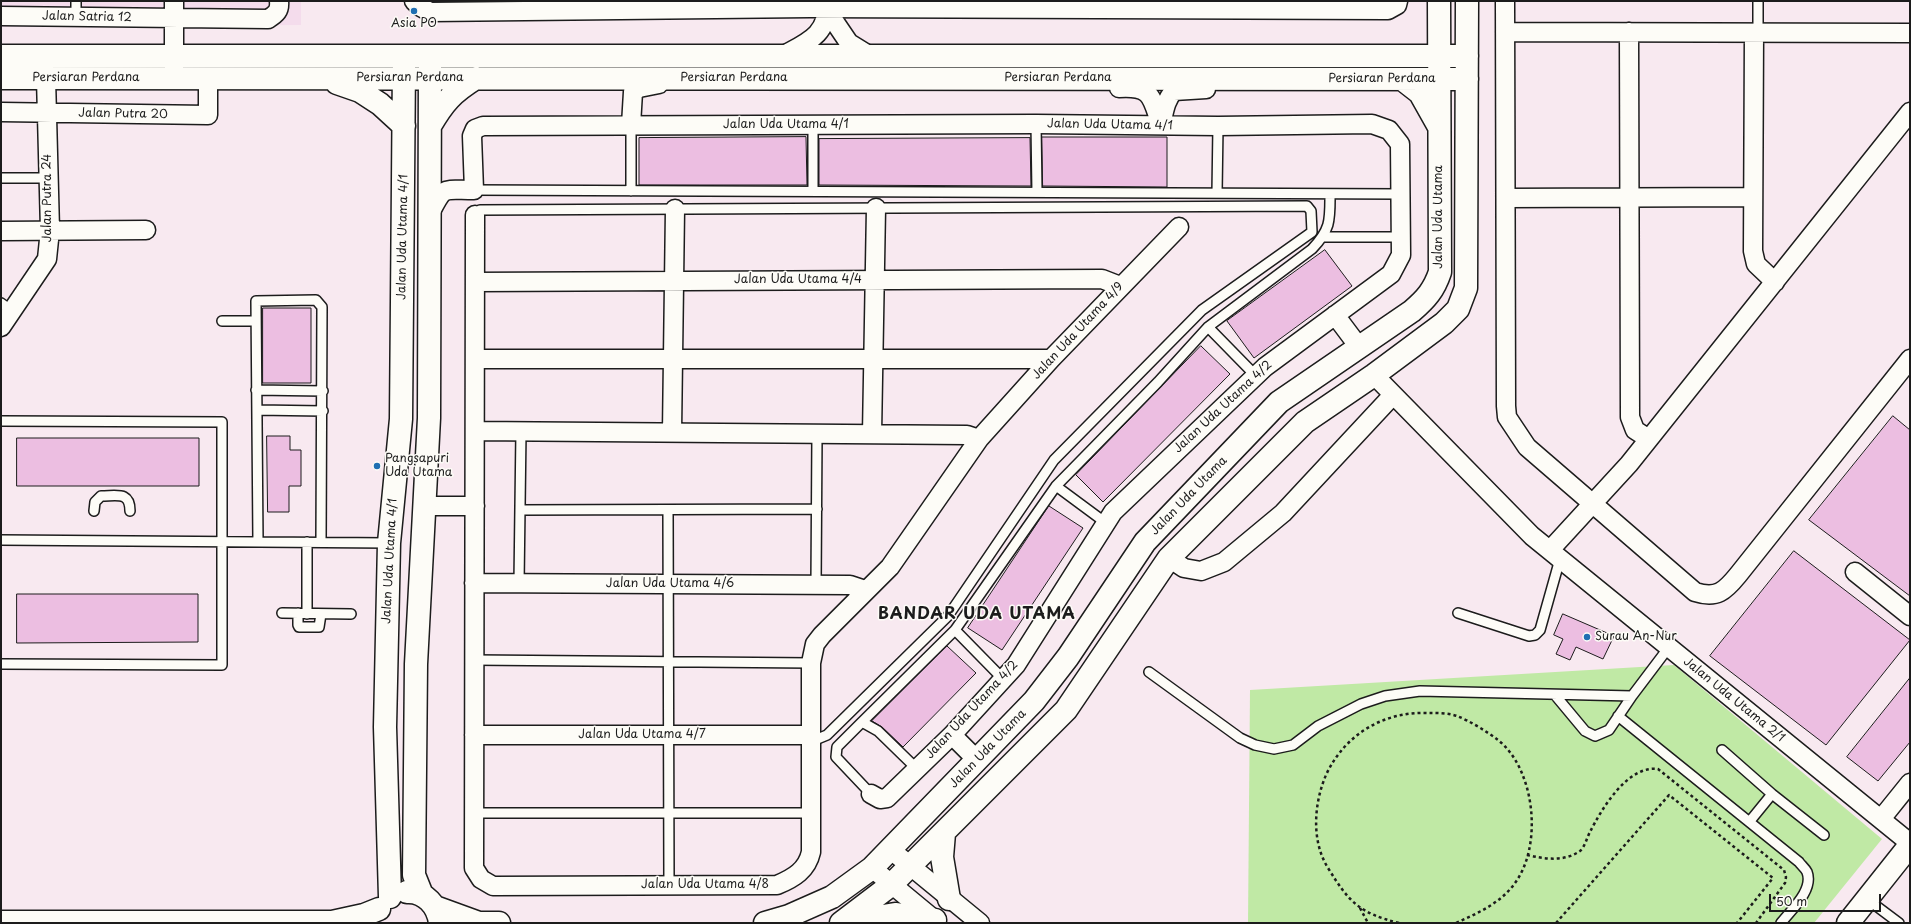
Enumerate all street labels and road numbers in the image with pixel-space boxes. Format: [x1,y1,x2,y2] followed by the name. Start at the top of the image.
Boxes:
[42,9,132,25] street label: Jalan Satria 12
[32,71,140,85] street label: Persiaran Perdana
[356,71,464,85] street label: Persiaran Perdana
[680,71,788,85] street label: Persiaran Perdana
[1004,71,1112,85] street label: Persiaran Perdana
[1328,72,1436,86] street label: Persiaran Perdana
[78,106,168,122] street label: Jalan Putra 20
[1047,117,1173,133] street label: Jalan Uda Utama 4/1
[723,118,849,132] street label: Jalan Uda Utama 4/1
[41,154,55,242] street label: Jalan Putra 24
[1432,165,1446,269] street label: Jalan Uda Utama
[395,174,411,300] street label: Jalan Uda Utama 4/1
[734,273,862,287] street label: Jalan Uda Utama 4/4
[1029,279,1127,383] street label: Jalan Uda Utama 4/9
[1171,358,1275,456] street label: Jalan Uda Utama 4/2
[1148,454,1230,538] street label: Jalan Uda Utama
[380,498,400,624] street label: Jalan Uda Utama 4/1
[606,577,734,591] street label: Jalan Uda Utama 4/6
[1680,655,1788,745] street label: Jalan Uda Utama 2/1
[923,658,1021,762] street label: Jalan Uda Utama 4/2
[947,707,1029,791] street label: Jalan Uda Utama
[578,728,706,742] street label: Jalan Uda Utama 4/7
[641,878,769,892] street label: Jalan Uda Utama 4/8

